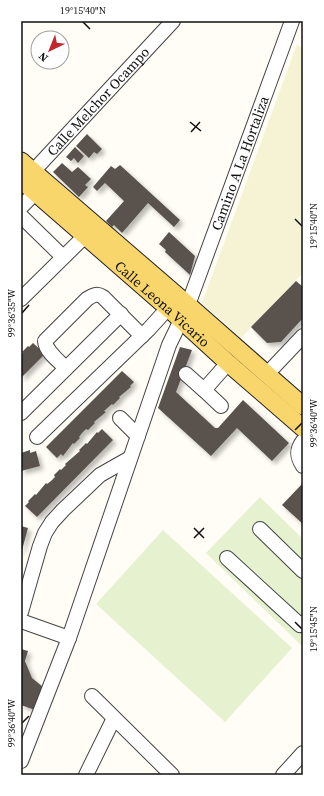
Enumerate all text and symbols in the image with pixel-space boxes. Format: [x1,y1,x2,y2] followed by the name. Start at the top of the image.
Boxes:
[60,4,106,17] text: 19°15'40"N
[30,30,70,70] north arrow
[42,42,154,160] street label: Calle Melchor Ocampo
[35,49,52,65] text: N
[206,92,274,233] street label: Camino A La Hortaliza
[307,203,320,249] text: 19°15'40"N
[110,256,215,352] street label: Calle Leona Vicario
[5,288,18,337] text: 99°36'35"W
[307,398,320,447] text: 99°36'40"W
[307,606,320,652] text: 19°15'45"N
[5,698,18,747] text: 99°36'40"W

